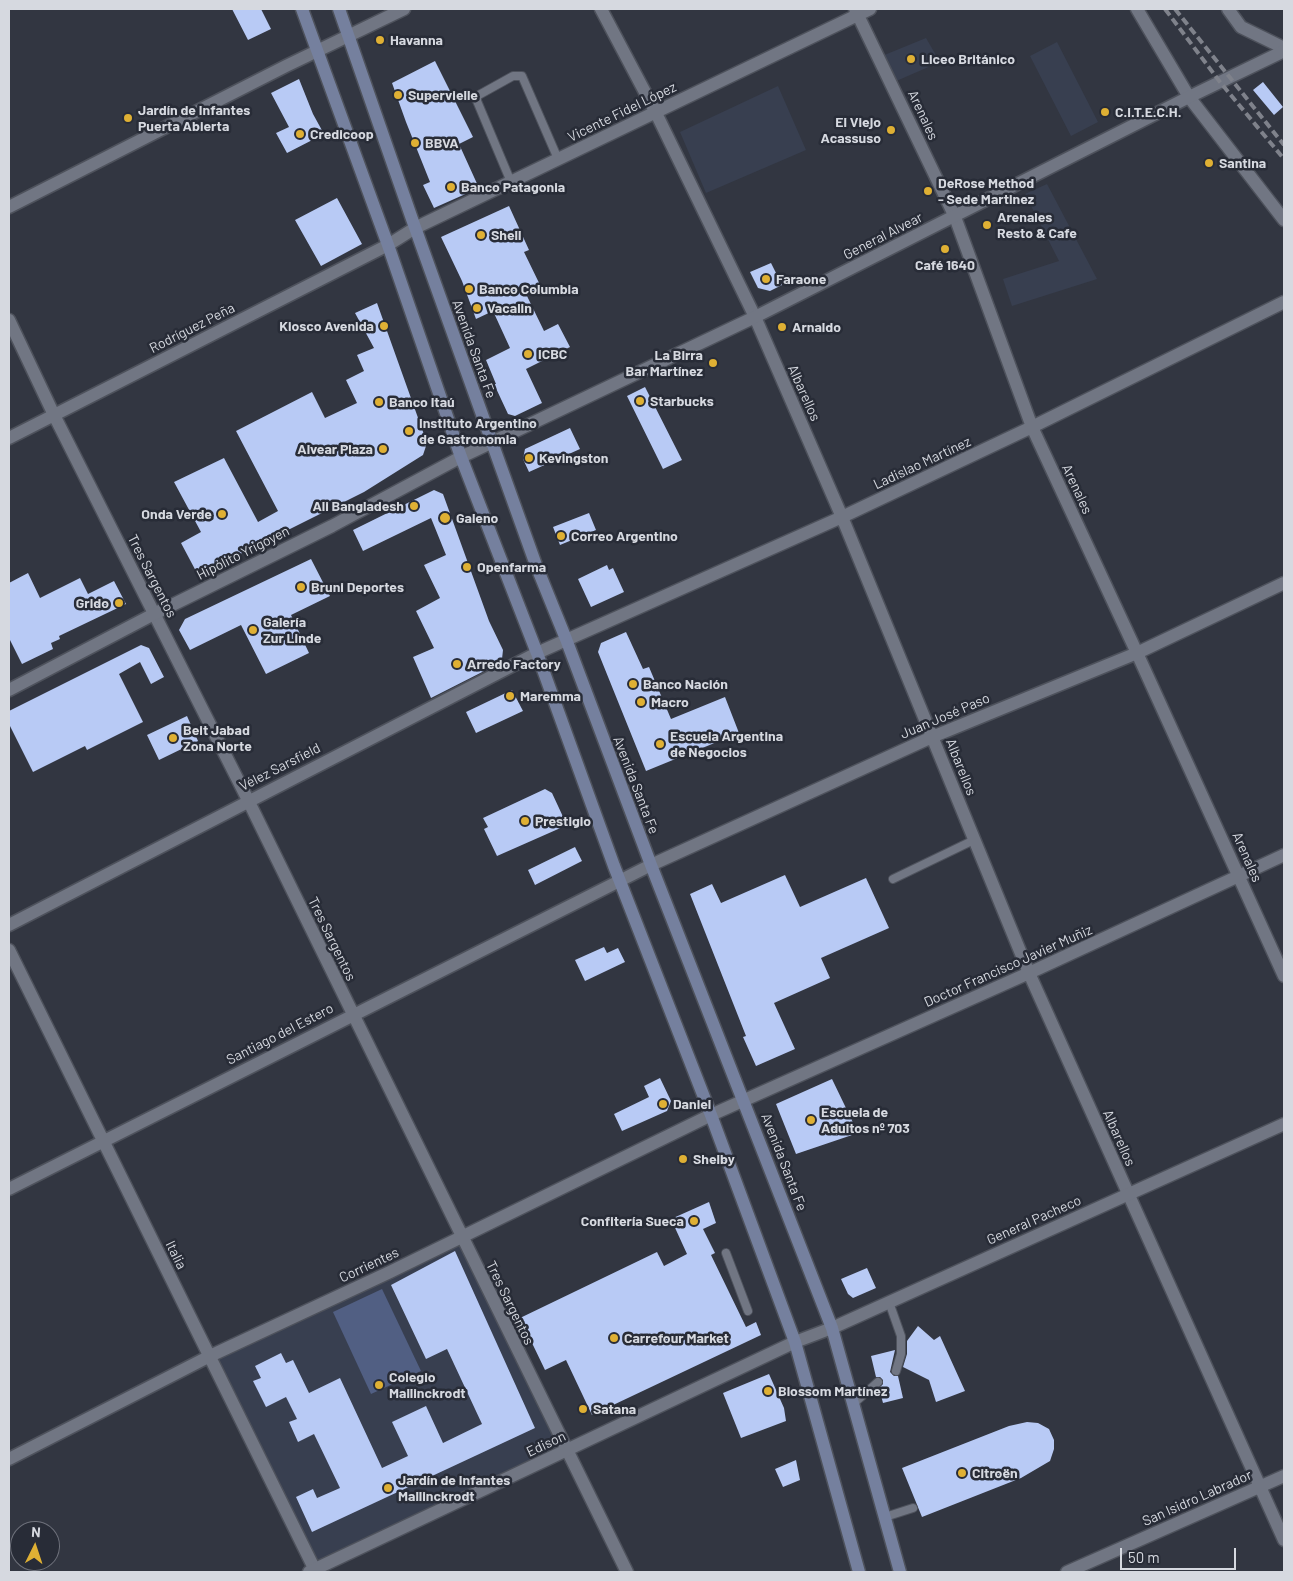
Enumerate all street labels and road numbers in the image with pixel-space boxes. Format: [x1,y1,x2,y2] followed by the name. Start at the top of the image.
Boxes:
[565,78,679,146] street label: Vicente Fidel López
[904,87,942,143] street label: Arenales
[840,209,926,263] street label: General Alvear
[448,298,500,400] street label: Avenida Santa Fe
[147,299,237,357] street label: Rodríguez Peña
[784,362,824,424] street label: Albarellos
[871,433,973,493] street label: Ladislao Martínez
[1058,461,1096,517] street label: Arenales
[194,522,292,584] street label: Hipólito Yrigoyen
[124,532,180,620] street label: Tres Sargentos
[898,690,992,742] street label: Juan José Paso
[610,734,662,836] street label: Avenida Santa Fe
[942,736,980,798] street label: Albarellos
[237,739,323,795] street label: Vélez Sarsfield
[1229,829,1265,885] street label: Arenales
[304,894,360,984] street label: Tres Sargentos
[921,921,1095,1011] street label: Doctor Francisco Javier Muñiz
[224,1000,336,1068] street label: Santiago del Estero
[1099,1107,1139,1169] street label: Albarellos
[758,1111,810,1213] street label: Avenida Santa Fe
[984,1192,1084,1248] street label: General Pacheco
[162,1238,190,1272] street label: Italia
[337,1244,401,1286] street label: Corrientes
[482,1258,538,1348] street label: Tres Sargentos
[524,1428,568,1460] street label: Edison
[1140,1466,1254,1530] street label: San Isidro Labrador

